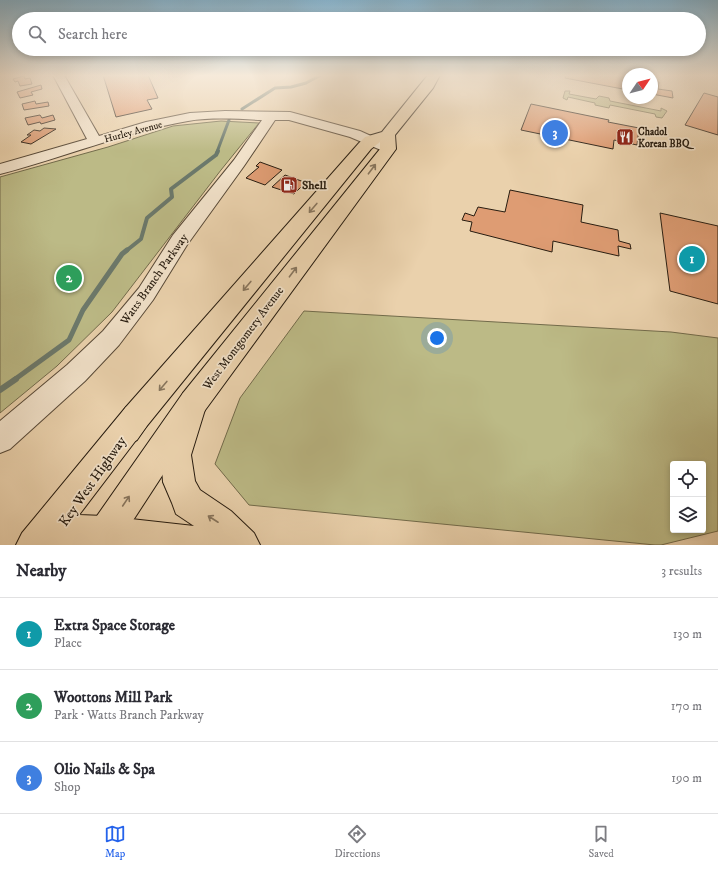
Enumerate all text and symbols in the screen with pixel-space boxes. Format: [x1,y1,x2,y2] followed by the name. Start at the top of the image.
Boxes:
[12,12,706,56] search box
[26,23,48,45] icon: search
[58,25,127,44] text: Search here
[622,68,658,104] north arrow
[103,118,164,145] street label: Hurley Avenue
[542,118,568,148] pin: 3
[638,126,695,150] place label: Chadol Korean BBQ
[615,127,635,147] restaurant icon: Chadol Korean BBQ
[368,164,376,175] one-way arrow
[279,175,299,195] fuel station icon: Shell
[302,178,327,193] place label: Shell
[308,203,317,214] one-way arrow
[117,231,192,329] street label: Watts Branch Parkway
[679,244,705,274] pin: 1
[56,263,82,293] pin: 2
[289,267,297,278] one-way arrow
[242,281,251,292] one-way arrow
[199,284,287,394] street label: West Montgomery Avenue
[427,328,447,348] your location
[159,380,168,391] one-way arrow
[55,433,131,530] street label: Key West Highway
[670,461,706,533] map controls
[670,461,706,497] button: locate
[122,496,130,507] one-way arrow
[670,497,706,533] button: layers
[208,515,219,523] one-way arrow
[16,560,66,582] text: Nearby
[661,563,702,579] text: 3 results
[54,616,175,635] text: Extra Space Storage
[27,626,31,642] text: 1
[673,626,702,642] text: 130 m
[54,635,82,651] text: Place
[54,688,172,707] text: Woottons Mill Park
[26,698,32,714] text: 2
[671,698,702,714] text: 170 m
[54,707,204,723] text: Park · Watts Branch Parkway
[54,760,155,779] text: Olio Nails & Spa
[27,770,31,786] text: 3
[671,770,702,786] text: 190 m
[54,779,80,795] text: Shop
[104,823,126,861] tab: Map
[335,823,380,861] tab: Directions
[589,823,614,861] tab: Saved

